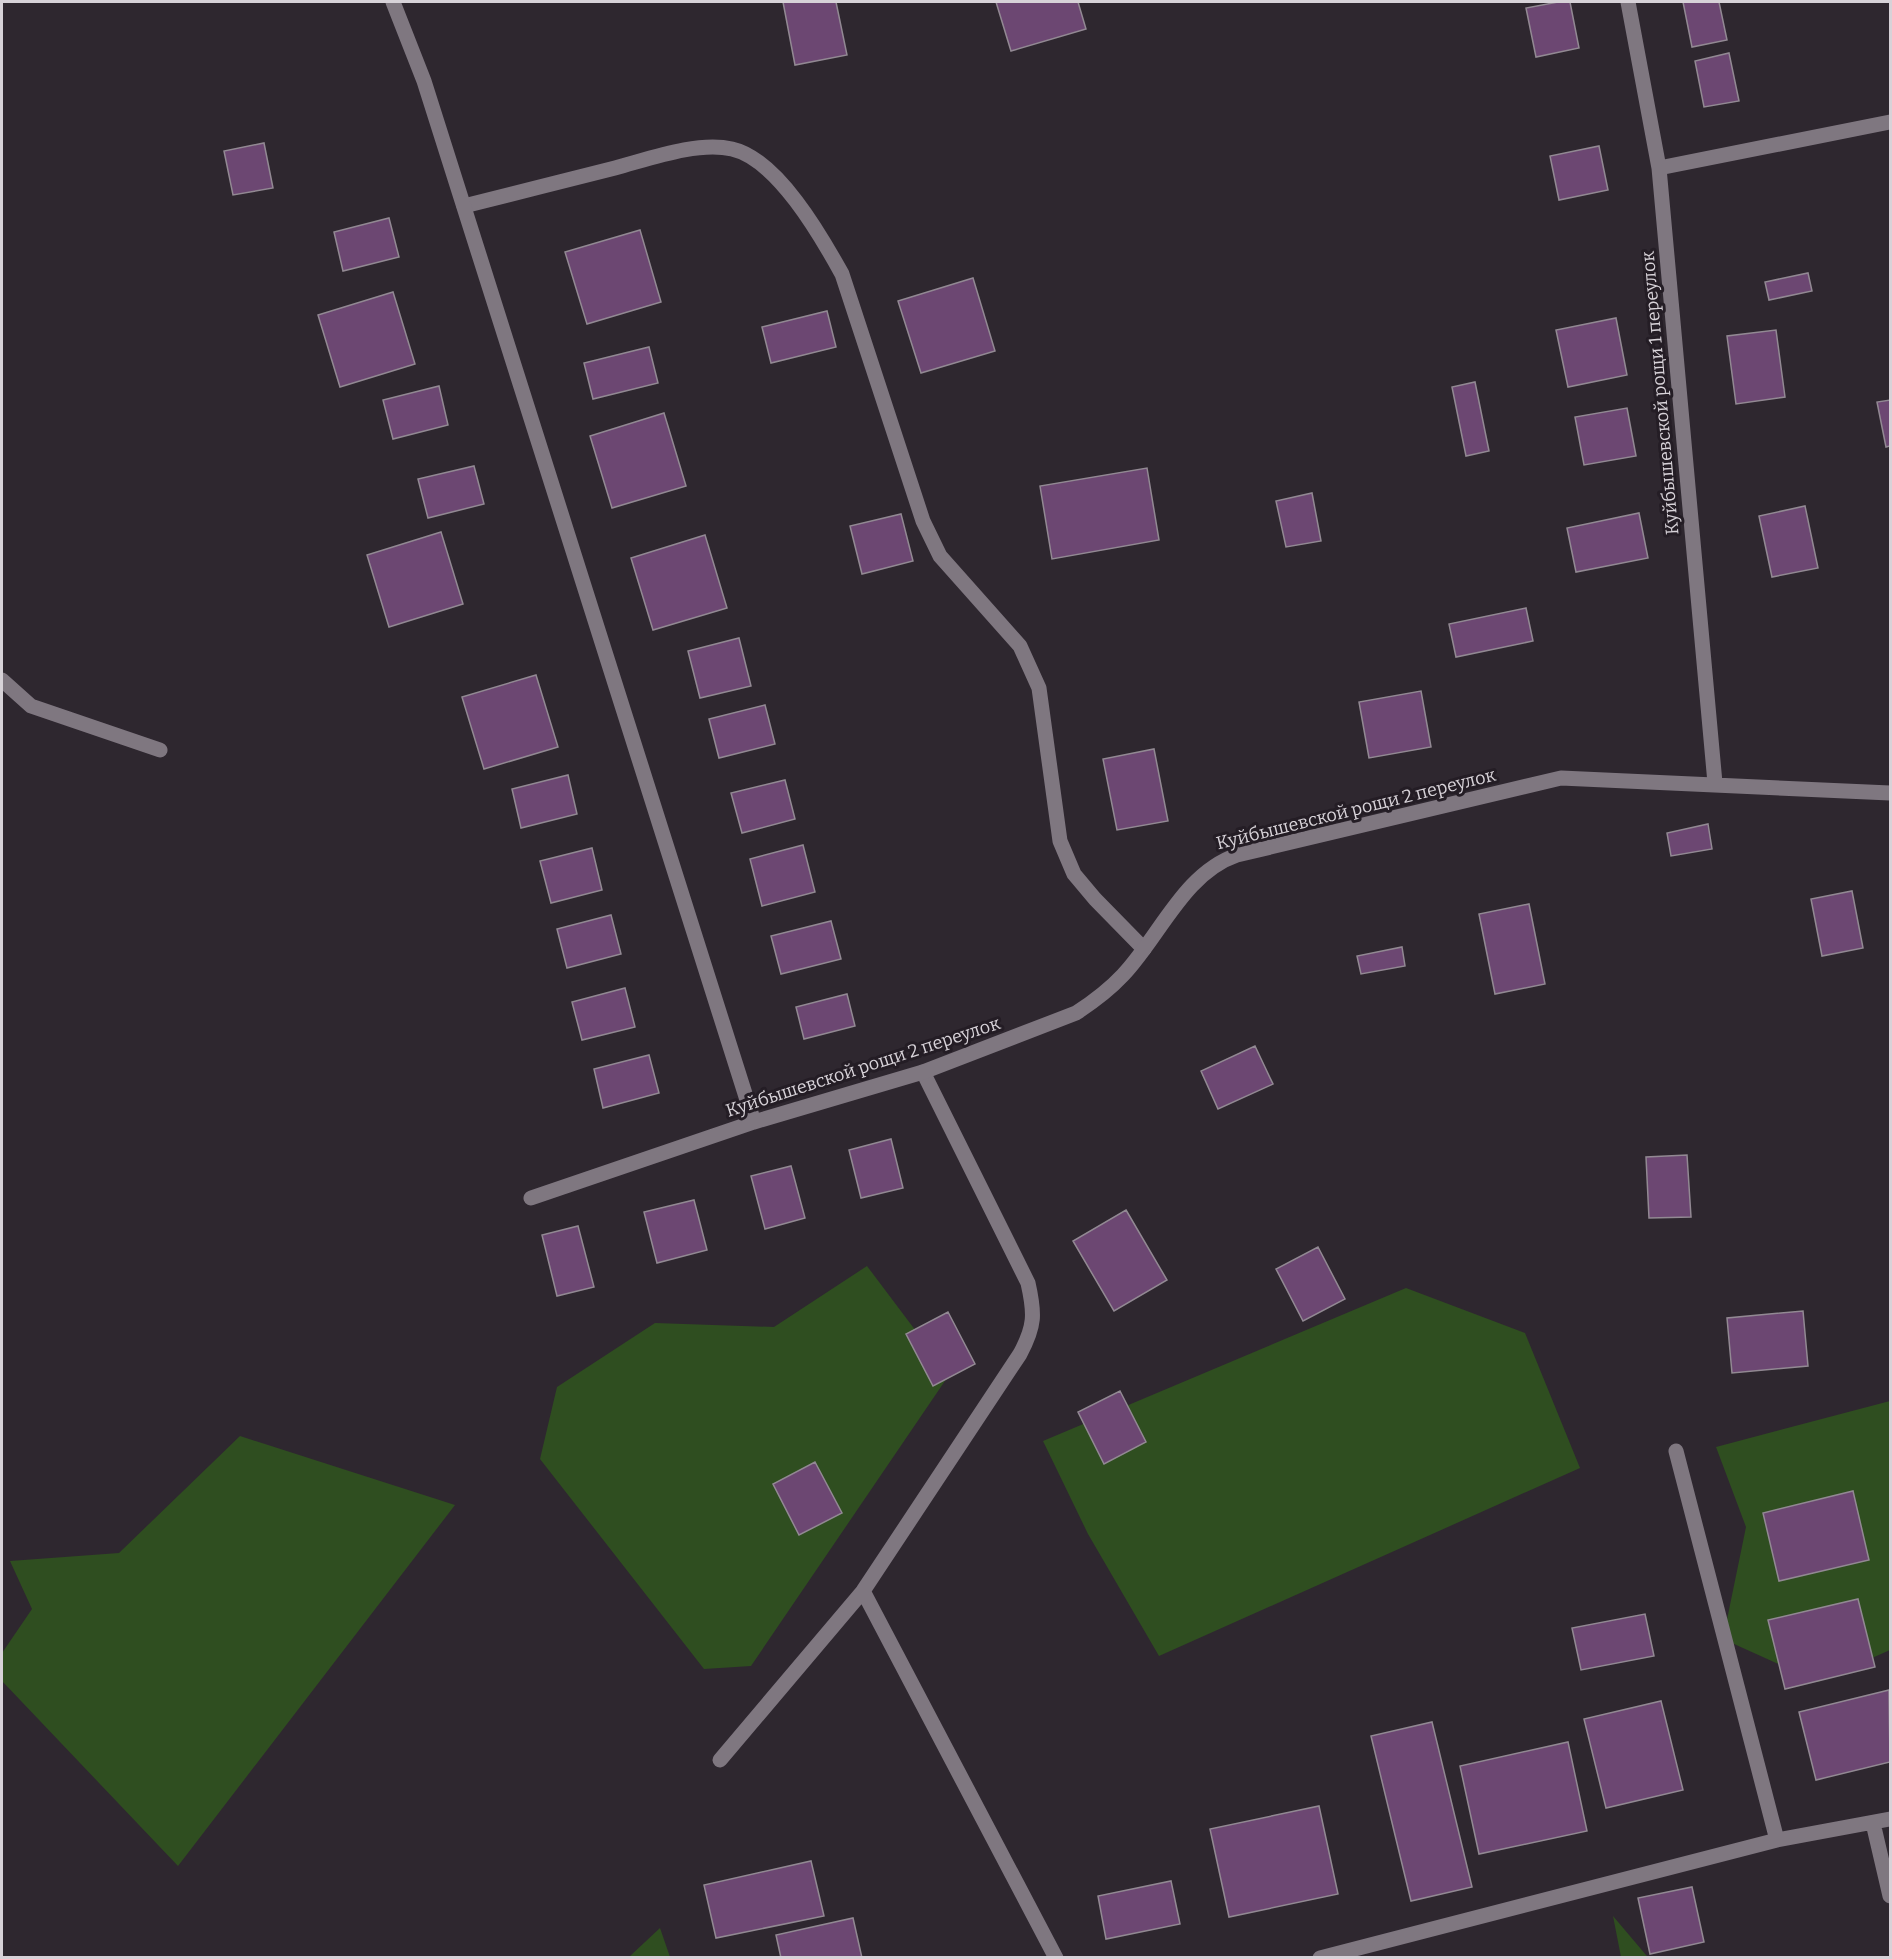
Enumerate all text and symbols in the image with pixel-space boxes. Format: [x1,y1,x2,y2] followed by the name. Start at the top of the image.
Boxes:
[1637,250,1683,536] street label: Куйбышевской рощи 1 переулок
[1214,763,1498,854] street label: Куйбышевской рощи 2 переулок
[723,1012,1003,1122] street label: Куйбышевской рощи 2 переулок

